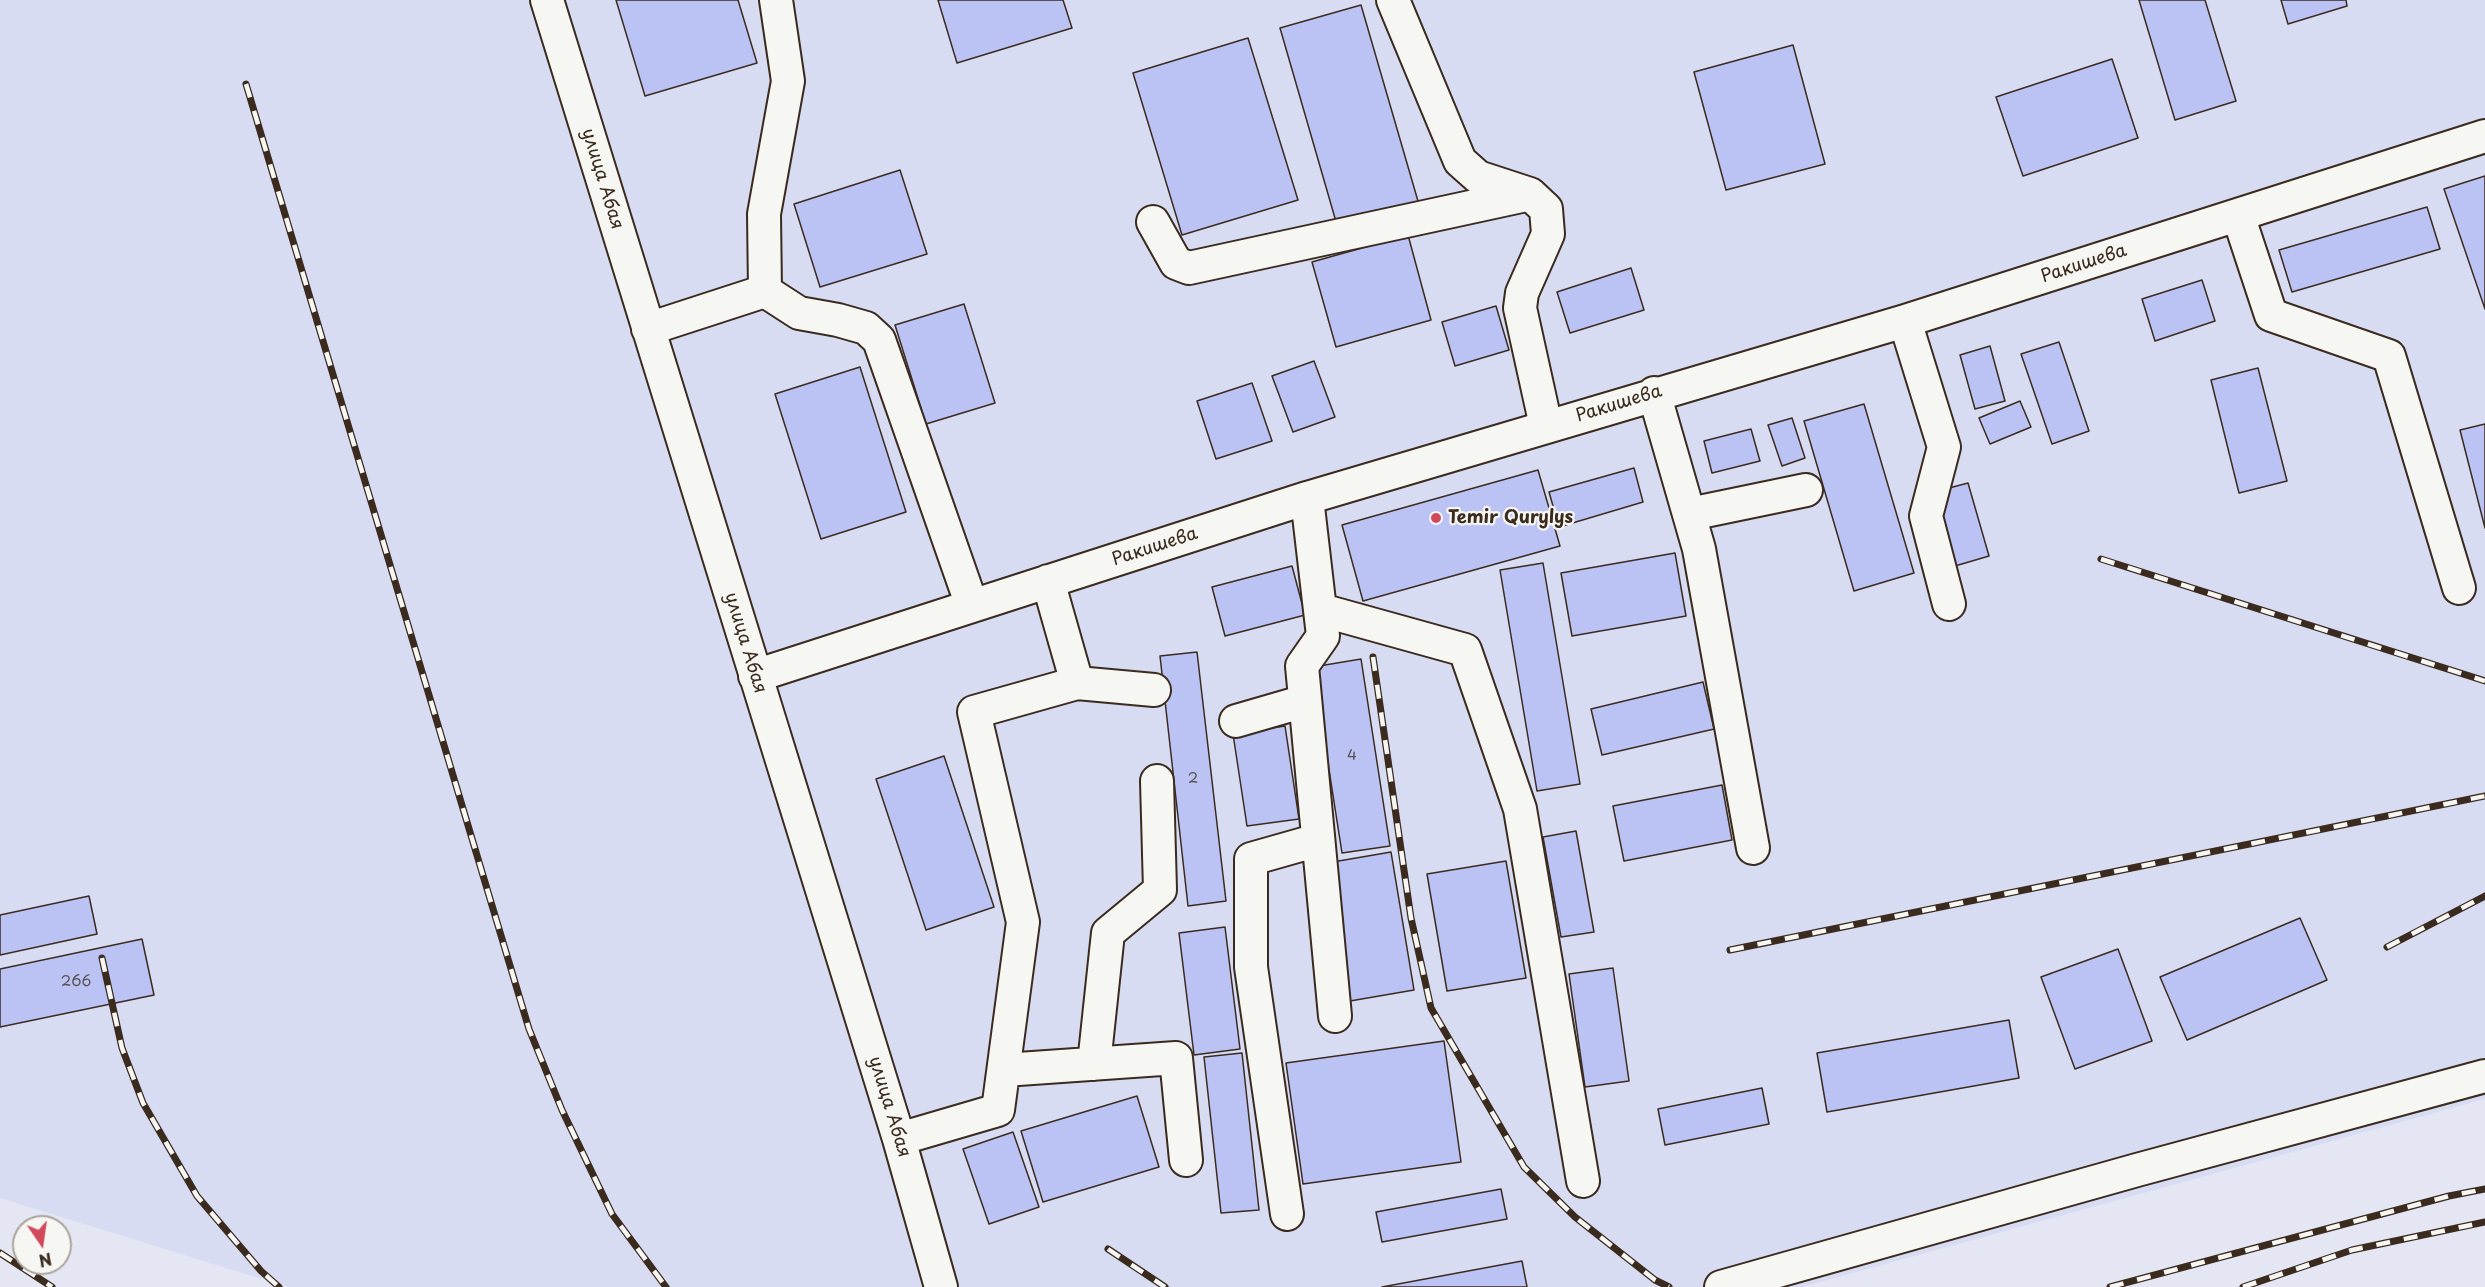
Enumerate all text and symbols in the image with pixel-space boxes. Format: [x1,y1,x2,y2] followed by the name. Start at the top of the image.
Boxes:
[576,126,628,232] street label: улица Абая
[2038,240,2130,288] street label: Ракишева
[1573,381,1665,427] street label: Ракишева
[1448,507,1573,529] place label: Temir Qurylys
[1429,511,1443,525] marker: Temir Qurylys
[1109,523,1201,571] street label: Ракишева
[719,590,771,696] street label: улица Абая
[1347,747,1357,765] house number: 4
[1188,770,1198,788] house number: 2
[61,973,91,991] house number: 266
[863,1054,915,1160] street label: улица Абая
[12,1215,72,1275] north arrow
[37,1247,54,1274] text: N

